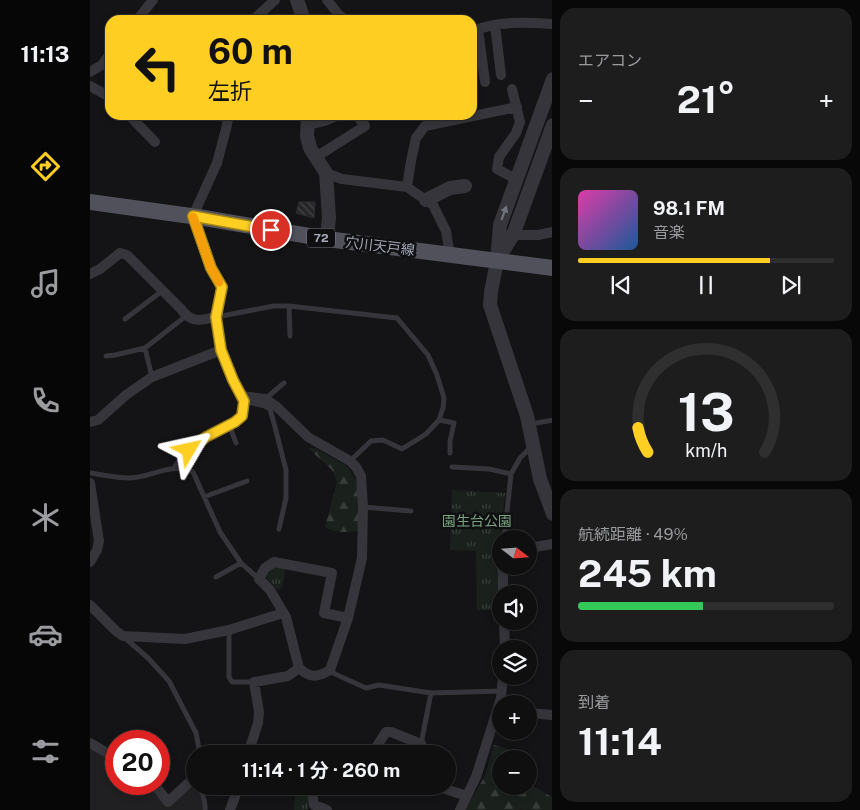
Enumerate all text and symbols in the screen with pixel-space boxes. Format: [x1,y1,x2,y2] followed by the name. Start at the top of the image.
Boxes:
[208,31,293,72] text: 60 m
[125,35,190,100] icon: left
[21,41,69,67] text: 11:13
[578,51,642,70] text: エアコン
[677,77,735,122] text: 21°
[208,78,252,104] text: 左折
[578,84,594,117] text: −
[818,84,834,117] text: +
[28,149,63,184] icon: directions
[653,197,725,219] text: 98.1 FM
[500,205,508,220] one-way arrow
[250,209,292,251] pin
[257,216,285,244] icon: arrive
[653,223,685,242] text: 音楽
[307,228,335,248] road number: 72
[344,234,416,258] street label: 穴川天戸線
[28,266,63,301] icon: music
[607,271,635,299] icon: previous
[692,271,720,299] icon: pause
[777,271,805,299] icon: next
[678,382,734,443] text: 13
[28,383,63,418] icon: phone
[162,423,214,475] position arrow
[685,440,727,461] text: km/h
[28,500,63,535] icon: climate
[442,513,512,529] park label: 園生台公園
[578,525,688,544] text: 航続距離 · 49%
[492,530,538,575] north arrow
[492,530,537,795] map controls
[578,551,717,596] text: 245 km
[492,585,537,630] button: sound
[28,617,63,652] icon: car
[492,640,537,685] button: layers
[578,693,610,712] text: 到着
[492,695,537,740] button: +
[578,719,662,764] text: 11:14
[105,730,170,795] speed limit sign: 20
[28,734,63,769] icon: filters
[492,750,537,795] button: −
[242,759,400,781] text: 11:14 · 1 分 · 260 m

